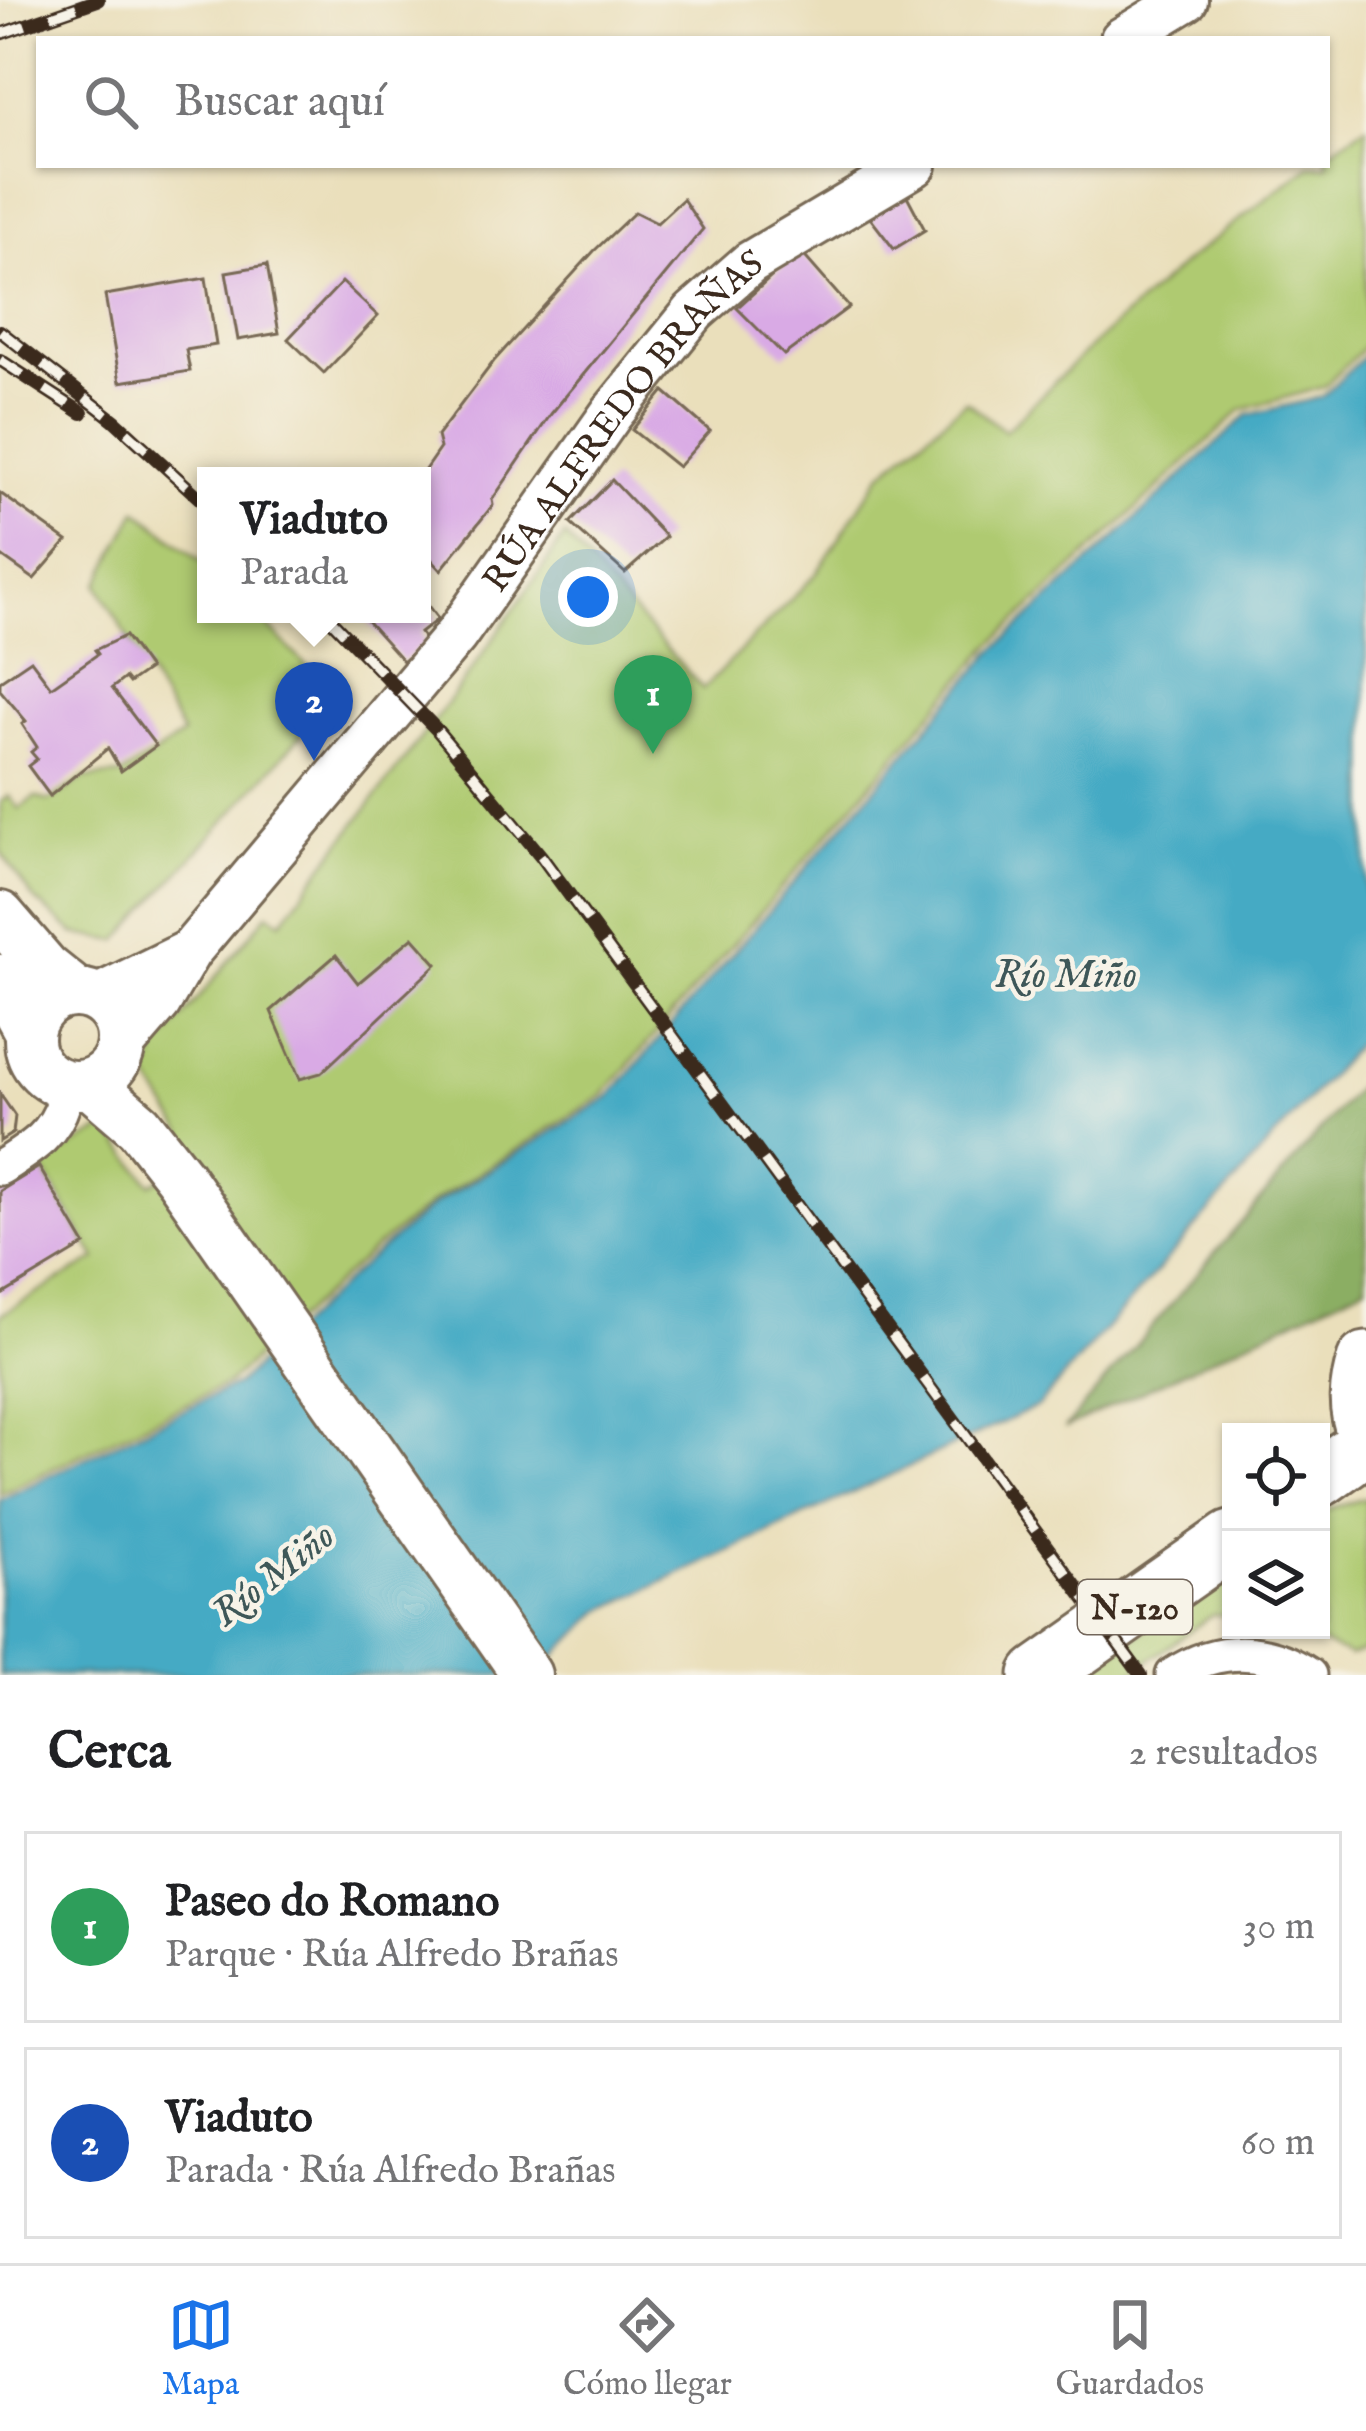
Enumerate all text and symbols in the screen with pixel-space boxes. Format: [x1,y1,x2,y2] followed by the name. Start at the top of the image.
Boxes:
[36,36,1330,168] search box
[78,69,144,135] icon: search
[174,74,385,131] text: Buscar aquí
[473,241,772,602] street label: RÚA ALFREDO BRAÑAS
[197,467,431,623] popup
[240,492,388,549] text: Viaduto
[240,549,348,598] text: Parada
[558,567,618,627] your location
[614,655,692,754] pin: 1
[275,662,353,761] pin: 2
[995,952,1137,1001] water label: Río Miño
[1222,1423,1330,1639] map controls
[1222,1423,1330,1531] button: locate
[203,1513,345,1639] water label: Río Miño
[1222,1531,1330,1639] button: layers
[1078,1580,1192,1634] road number: N-120
[48,1721,171,1786] text: Cerca
[1129,1729,1318,1778] text: 2 resultados
[165,1874,500,1931] text: Paseo do Romano
[83,1903,97,1952] text: 1
[1243,1903,1315,1952] text: 30 m
[165,1931,619,1980] text: Parque · Rúa Alfredo Brañas
[165,2090,313,2147] text: Viaduto
[81,2119,99,2168] text: 2
[1241,2119,1315,2168] text: 60 m
[165,2147,616,2196] text: Parada · Rúa Alfredo Brañas
[162,2292,239,2406] tab: Mapa
[563,2292,732,2406] tab: Cómo llegar
[1056,2292,1204,2406] tab: Guardados

